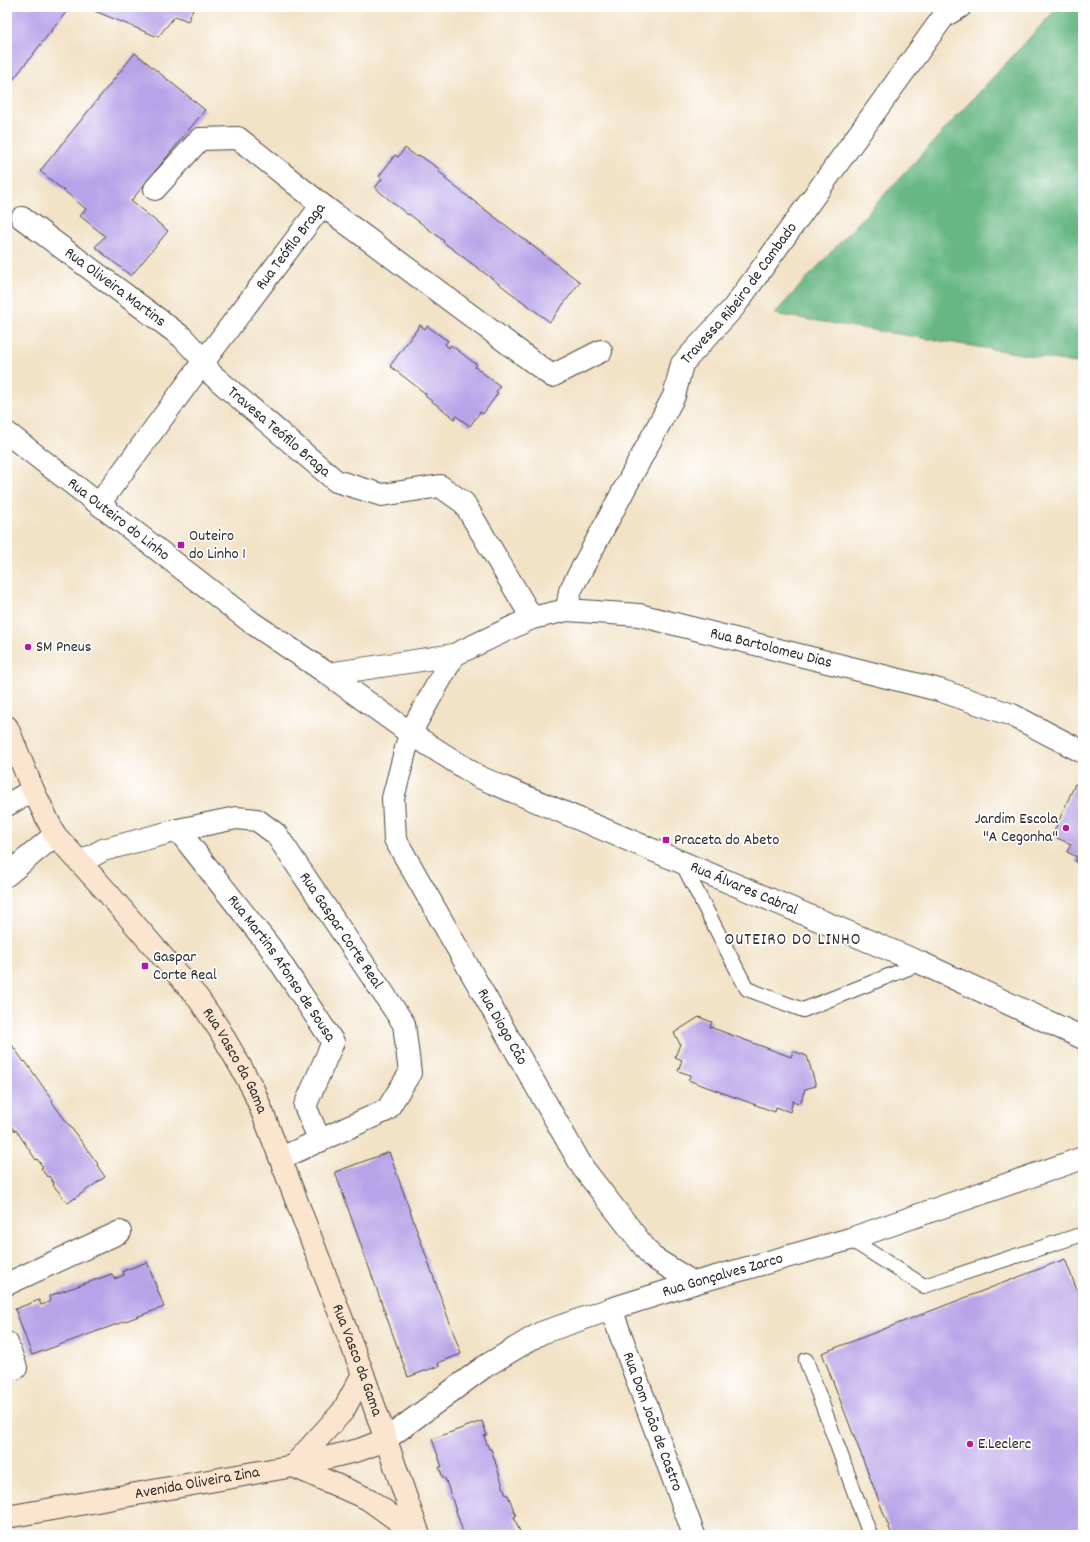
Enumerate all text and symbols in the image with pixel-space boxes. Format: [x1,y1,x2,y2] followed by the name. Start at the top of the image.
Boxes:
[250,198,331,295] street label: Rua Teófilo Braga
[675,218,803,370] street label: Travessa Ribeiro de Cambado
[59,242,171,333] street label: Rua Oliveira Martins
[222,381,336,483] street label: Travesa Teófilo Braga
[62,472,175,566] street label: Rua Outeiro do Linho
[189,525,246,566] place label: Outeiro do Linho 1
[176,540,186,550] marker: Outeiro do Linho 1
[708,622,835,674] street label: Rua Bartolomeu Dias
[36,636,92,659] place label: SM Pneus
[23,642,33,652] marker: SM Pneus
[975,808,1058,849] place label: Jardim Escola "A Cegonha"
[1061,823,1071,833] marker: Jardim Escola "A Cegonha"
[674,829,779,852] place label: Praceta do Abeto
[661,835,671,845] marker: Praceta do Abeto
[687,856,802,922] street label: Rua Álvares Cabral
[293,867,389,994] street label: Rua Gaspar Corte Real
[222,890,342,1047] street label: Rua Martins Afonso de Sousa
[724,929,862,953] district label: OUTEIRO DO LINHO
[153,946,217,987] place label: Gaspar Corte Real
[140,961,150,971] marker: Gaspar Corte Real
[471,984,533,1069] street label: Rua Diogo Cão
[196,1003,273,1117] street label: Rua Vasco da Gama
[659,1247,786,1304] street label: Rua Gonçalves Zarco
[326,1301,388,1420] street label: Rua Vasco da Gama
[616,1349,689,1495] street label: Rua Dom João de Castro
[978,1433,1031,1456] place label: E.Leclerc
[965,1439,975,1449] marker: E.Leclerc
[133,1461,262,1506] street label: Avenida Oliveira Zina

